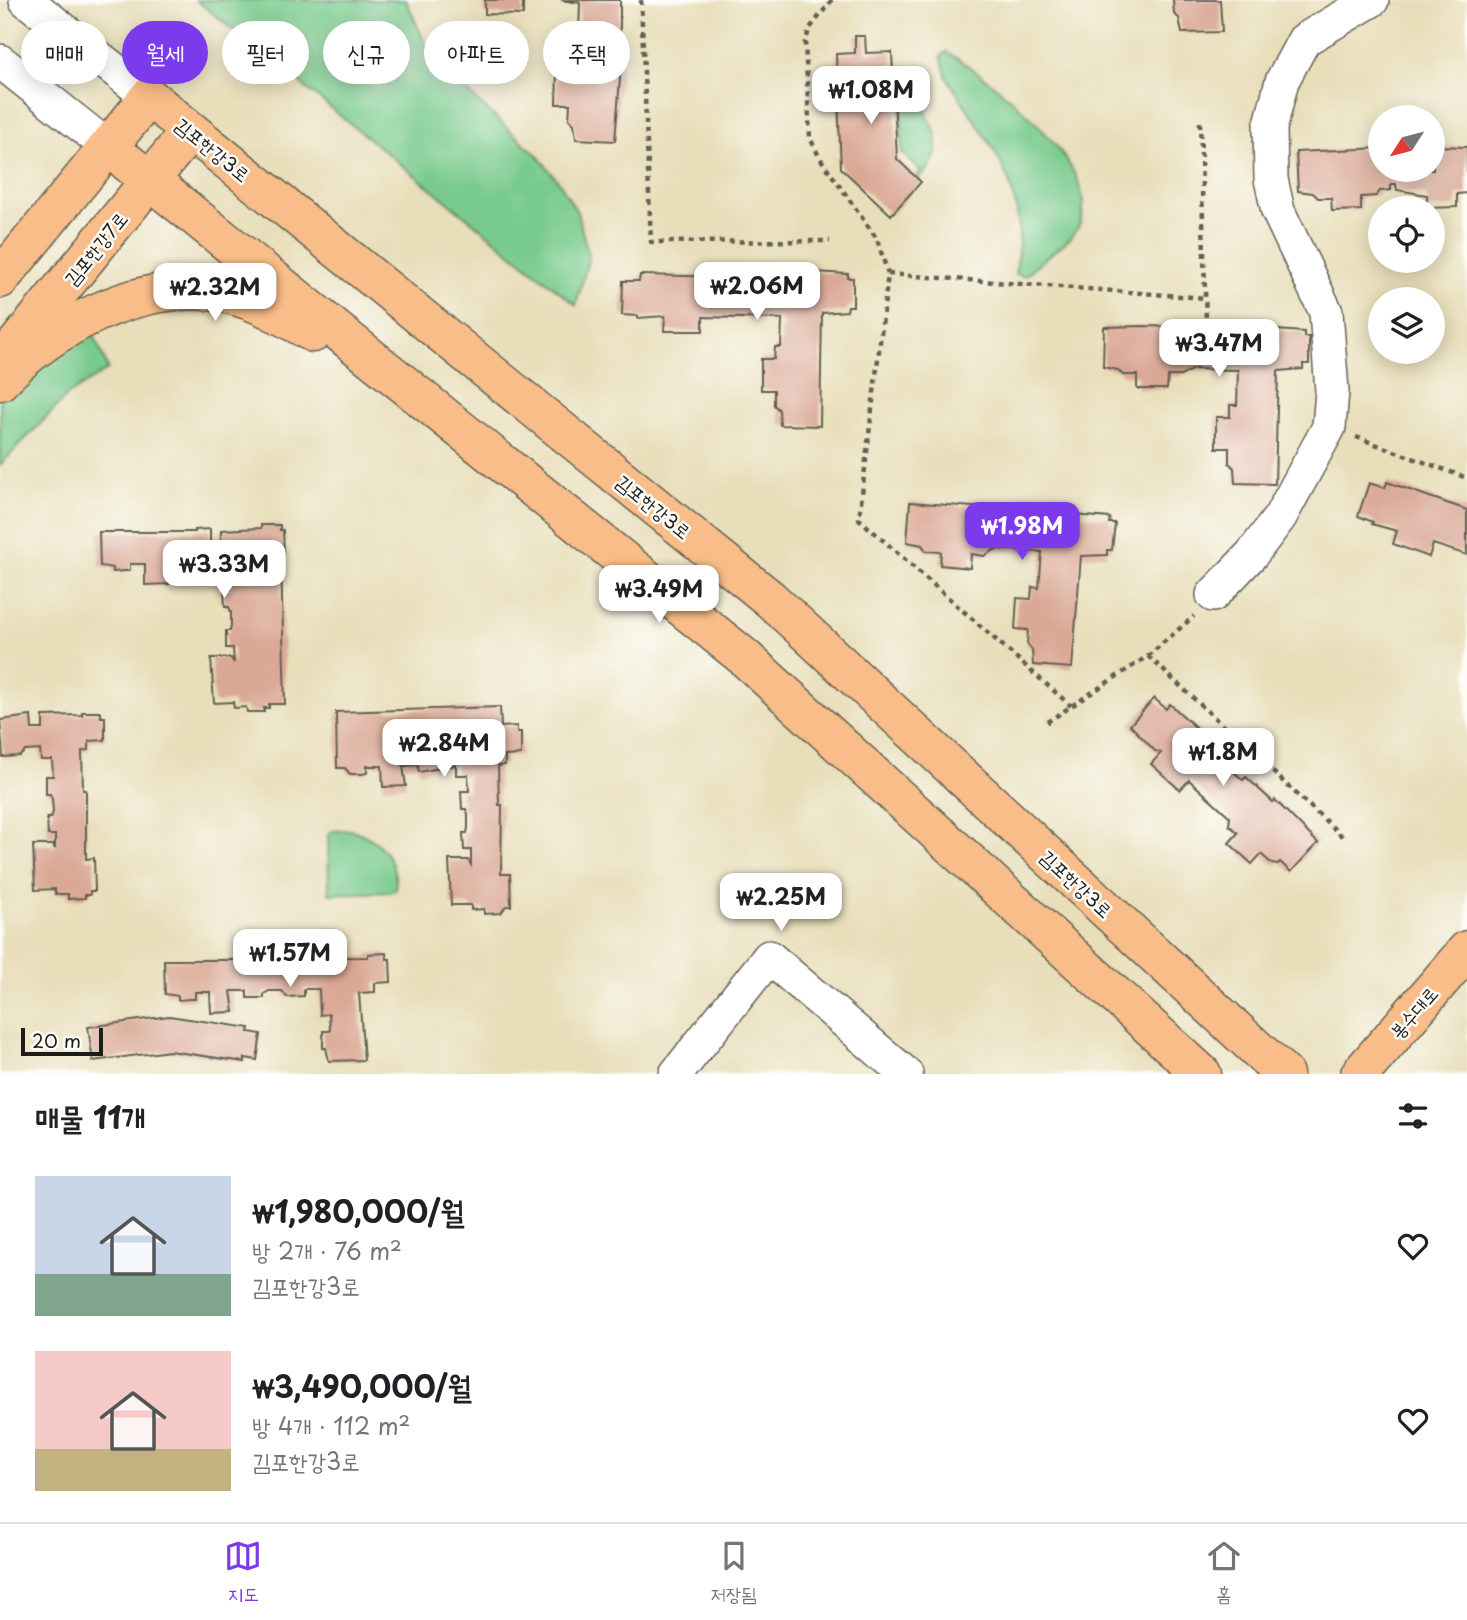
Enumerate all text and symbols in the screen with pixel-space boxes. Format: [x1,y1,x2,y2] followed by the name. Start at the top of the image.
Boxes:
[21,21,108,84] chip: 매매
[122,21,208,84] chip: 월세
[222,21,309,84] chip: 필터
[323,21,410,84] chip: 신규
[424,21,529,84] chip: 아파트
[543,21,630,84] chip: 주택
[814,66,928,126] pin: ₩1.08M
[828,71,914,106] text: ₩1.08M
[1368,105,1446,182] north arrow
[1368,105,1445,364] map controls
[170,110,256,188] street label: 김포한강3로
[1368,196,1445,273] button: locate
[57,205,133,291] street label: 김포한강7로
[700,262,814,322] pin: ₩2.06M
[158,264,272,323] pin: ₩2.32M
[710,267,804,302] text: ₩2.06M
[169,268,261,303] text: ₩2.32M
[1368,287,1445,364] button: layers
[1162,320,1276,379] pin: ₩3.47M
[1175,324,1263,359] text: ₩3.47M
[611,467,697,545] street label: 김포한강3로
[965,503,1079,562] pin: ₩1.98M
[981,507,1063,542] text: ₩1.98M
[167,540,281,600] pin: ₩3.33M
[179,545,269,580] text: ₩3.33M
[602,566,716,625] pin: ₩3.49M
[615,570,703,605] text: ₩3.49M
[387,720,501,779] pin: ₩2.84M
[398,724,490,759] text: ₩2.84M
[1174,728,1272,788] pin: ₩1.8M
[1188,733,1258,768] text: ₩1.8M
[1035,842,1119,924] street label: 김포한강3로
[724,874,838,933] pin: ₩2.25M
[736,878,826,913] text: ₩2.25M
[233,930,347,989] pin: ₩1.57M
[249,934,331,969] text: ₩1.57M
[1382,980,1444,1044] street label: 봉수대로
[21,1025,103,1057] scale bar
[32,1026,81,1054] text: 20 m
[35,1094,146,1139] text: 매물 11개
[1394,1097,1432,1135] icon: filters
[252,1188,464,1233] text: ₩1,980,000/월
[91,1204,175,1288] icon: home
[1394,1227,1432,1265] icon: heart
[252,1233,402,1268] text: 방 2개 · 76 m²
[252,1268,360,1303] text: 김포한강3로
[252,1363,472,1408] text: ₩3,490,000/월
[91,1379,175,1463] icon: home
[1394,1402,1432,1440] icon: heart
[252,1408,410,1443] text: 방 4개 · 112 m²
[252,1443,360,1478] text: 김포한강3로
[224,1537,262,1608] tab: 지도
[711,1537,756,1608] tab: 저장됨
[1205,1537,1243,1608] tab: 홈

